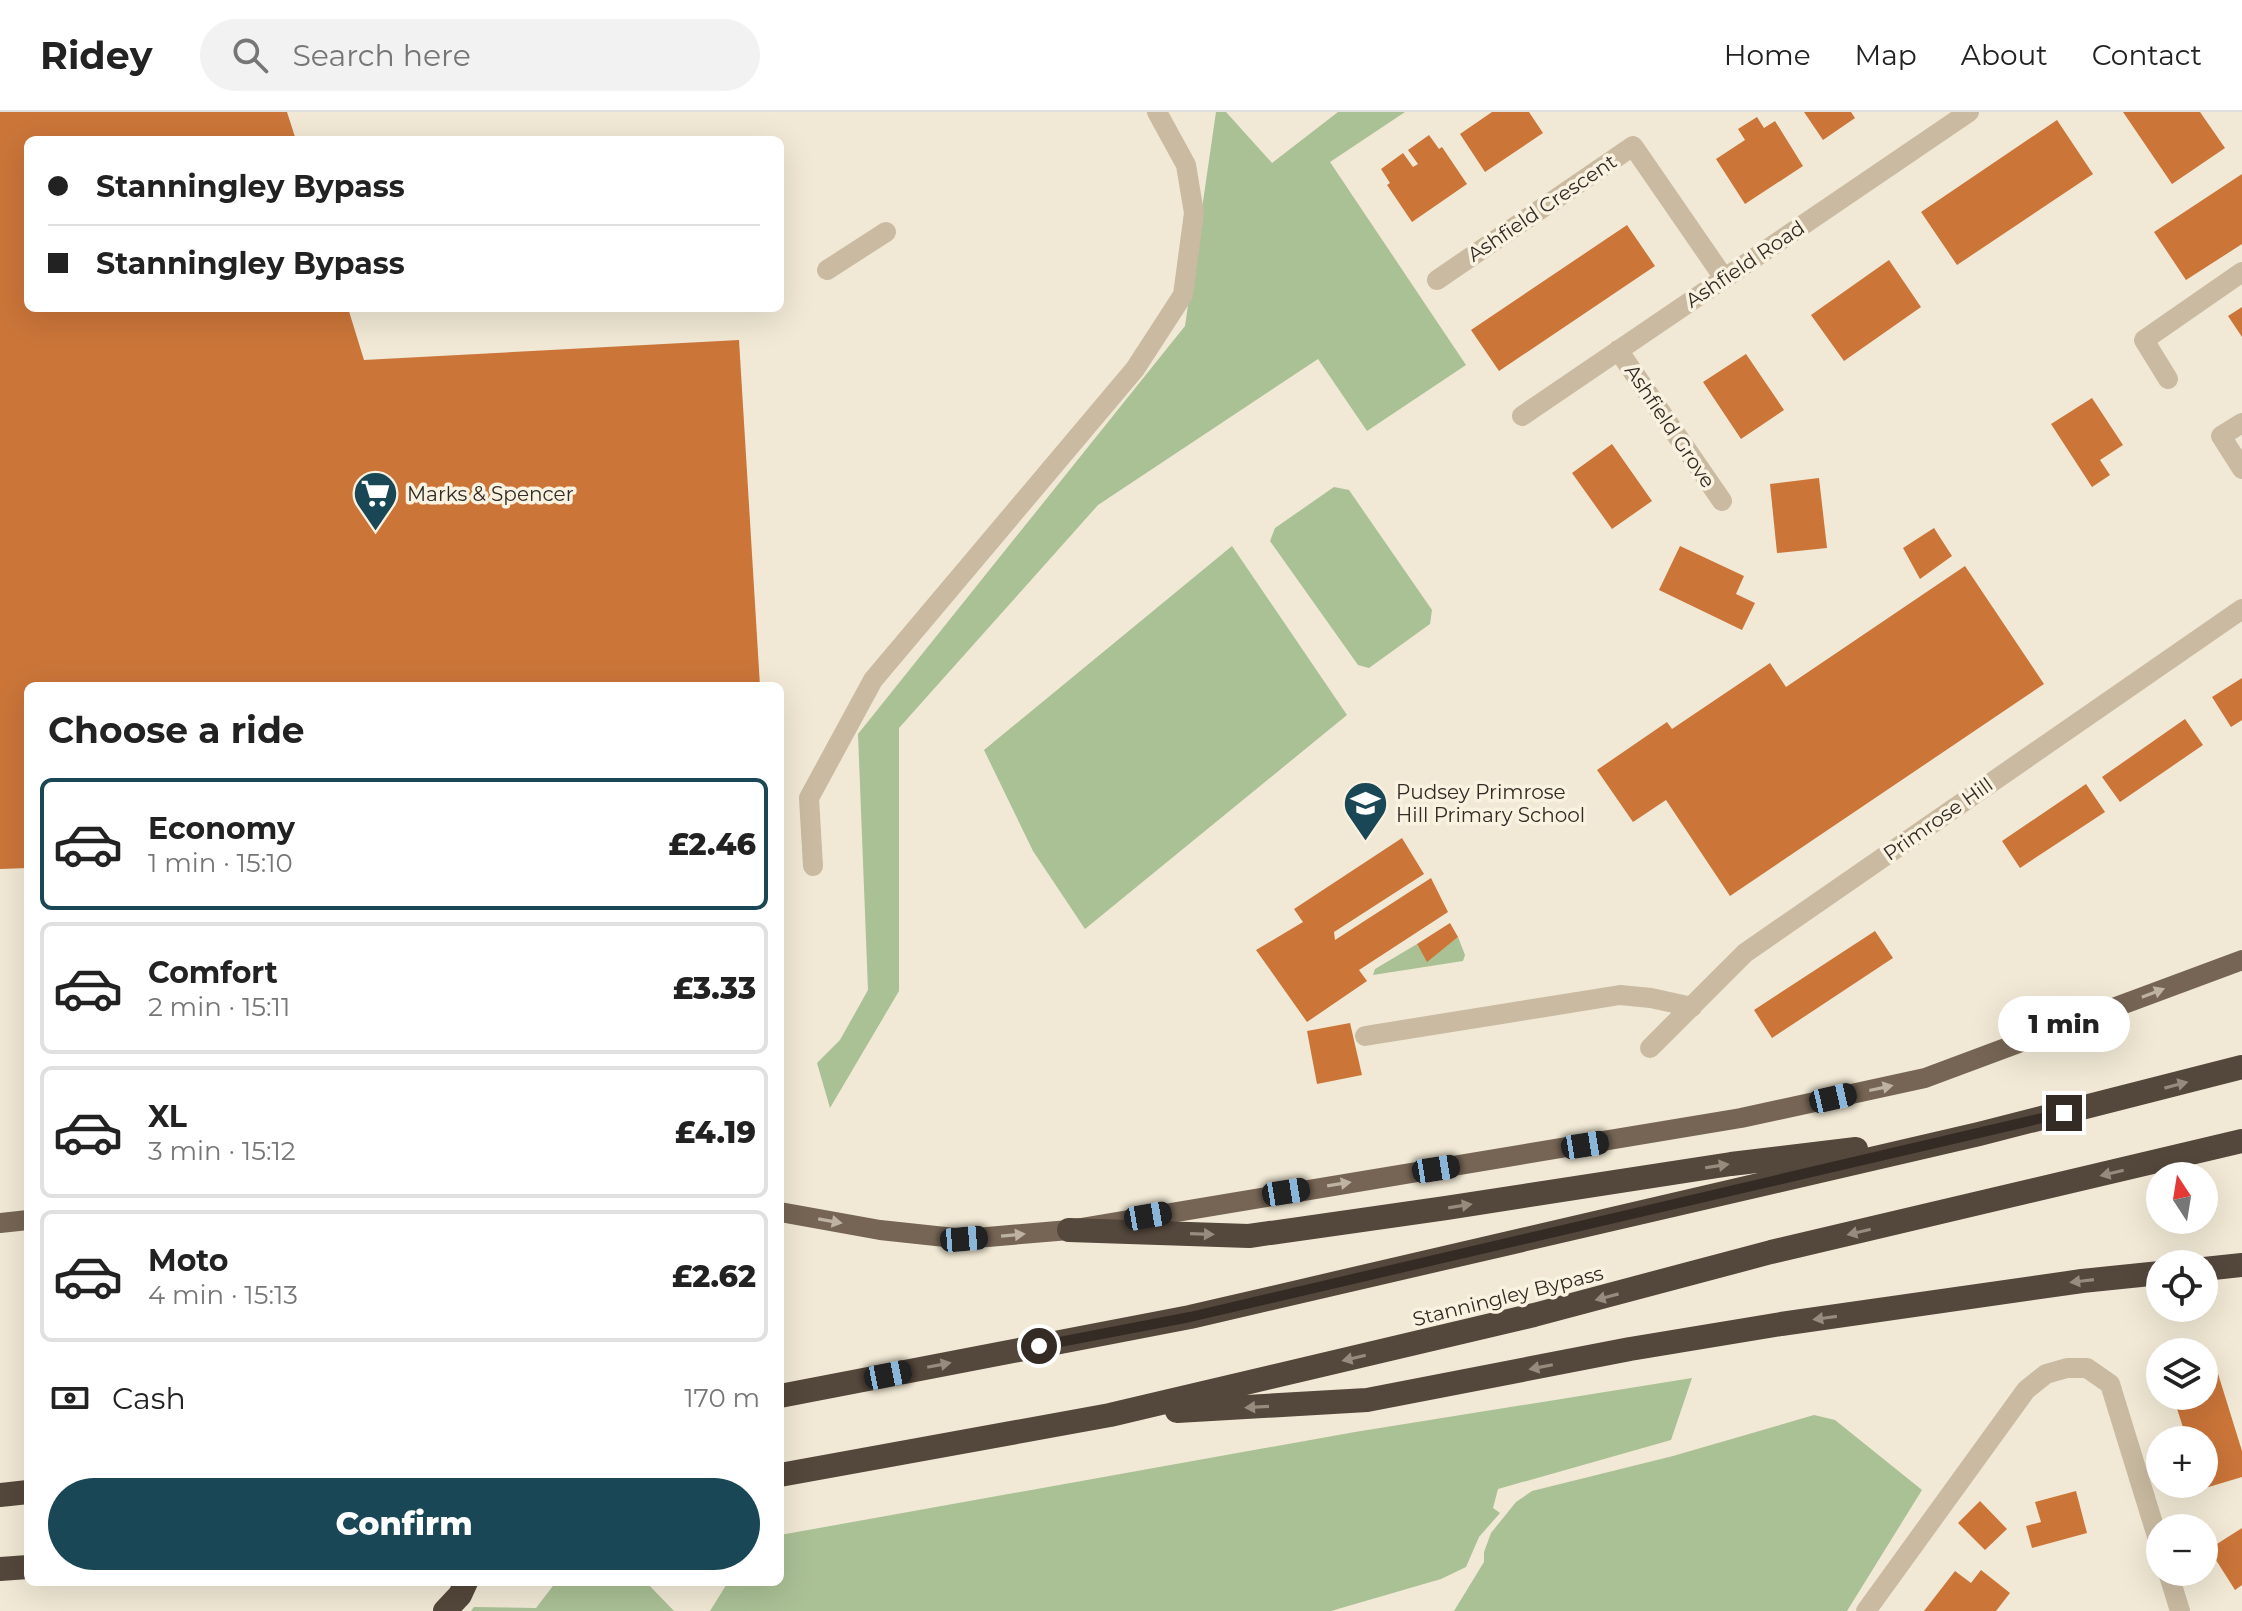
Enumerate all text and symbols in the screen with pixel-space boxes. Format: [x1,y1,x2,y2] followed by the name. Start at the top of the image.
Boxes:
[200,19,760,91] search box
[40,32,152,79] text: Ridey
[228,33,272,77] icon: search
[292,37,471,74] text: Search here
[1724,38,1811,72] text: Home
[1855,38,1917,72] text: Map
[1961,38,2048,72] text: About
[2092,38,2202,72] text: Contact
[1463,149,1621,267] street label: Ashfield Crescent
[96,168,405,205] text: Stanningley Bypass
[1681,215,1809,313] street label: Ashfield Road
[96,245,405,282] text: Stanningley Bypass
[1620,360,1720,492] street label: Ashfield Grove
[352,470,400,533] supermarket icon: Marks & Spencer
[407,482,574,506] place label: Marks & Spencer
[48,708,305,752] text: Choose a ride
[1879,772,1997,866] street label: Primrose Hill
[1341,780,1389,843] school or university icon: Pudsey Primrose Hill Primary School
[1396,780,1585,827] place label: Pudsey Primrose Hill Primary School
[52,808,124,880] icon: car
[148,810,295,847] text: Economy
[668,826,756,863] text: £2.46
[148,847,293,879] text: 1 min · 15:10
[52,952,124,1024] icon: car
[148,954,278,991] text: Comfort
[673,970,756,1007] text: £3.33
[2141,986,2165,999] one-way arrow
[148,991,290,1023] text: 2 min · 15:11
[1998,997,2130,1053] callout: 1 min
[2028,1008,2100,1040] text: 1 min
[2163,1079,2188,1091] one-way arrow
[1807,1081,1859,1115] car
[1869,1081,1894,1094] one-way arrow
[2046,1095,2082,1131] route end
[52,1096,124,1168] icon: car
[148,1098,187,1135] text: XL
[675,1114,756,1151] text: £4.19
[1559,1129,1611,1161] car
[148,1135,296,1167] text: 3 min · 15:12
[1410,1153,1462,1185] car
[1705,1159,1730,1172] one-way arrow
[2146,1162,2218,1234] north arrow
[2146,1162,2218,1586] map controls
[2099,1167,2124,1180] one-way arrow
[1260,1176,1312,1208] car
[1326,1177,1351,1190] one-way arrow
[1448,1199,1473,1212] one-way arrow
[1122,1200,1174,1232] car
[818,1216,843,1228] one-way arrow
[939,1225,989,1253] car
[1846,1226,1871,1239] one-way arrow
[1001,1228,1026,1241] one-way arrow
[1190,1228,1215,1241] one-way arrow
[52,1240,124,1312] icon: car
[148,1242,229,1279] text: Moto
[2146,1250,2218,1322] button: locate
[672,1258,756,1295] text: £2.62
[1410,1261,1606,1331] street label: Stanningley Bypass
[2070,1275,2095,1288] one-way arrow
[148,1279,298,1311] text: 4 min · 15:13
[1594,1291,1619,1303] one-way arrow
[1812,1312,1837,1325] one-way arrow
[1021,1328,1057,1364] route start
[2146,1338,2218,1410] button: layers
[1342,1352,1367,1365] one-way arrow
[862,1359,914,1391] car
[927,1359,952,1371] one-way arrow
[1529,1362,1554,1374] one-way arrow
[48,1376,92,1420] icon: cash
[112,1380,186,1417] text: Cash
[684,1382,760,1414] text: 170 m
[1244,1400,1269,1413] one-way arrow
[2146,1426,2218,1498] button: +
[48,1478,760,1570] button: Confirm
[2146,1514,2218,1586] button: −

